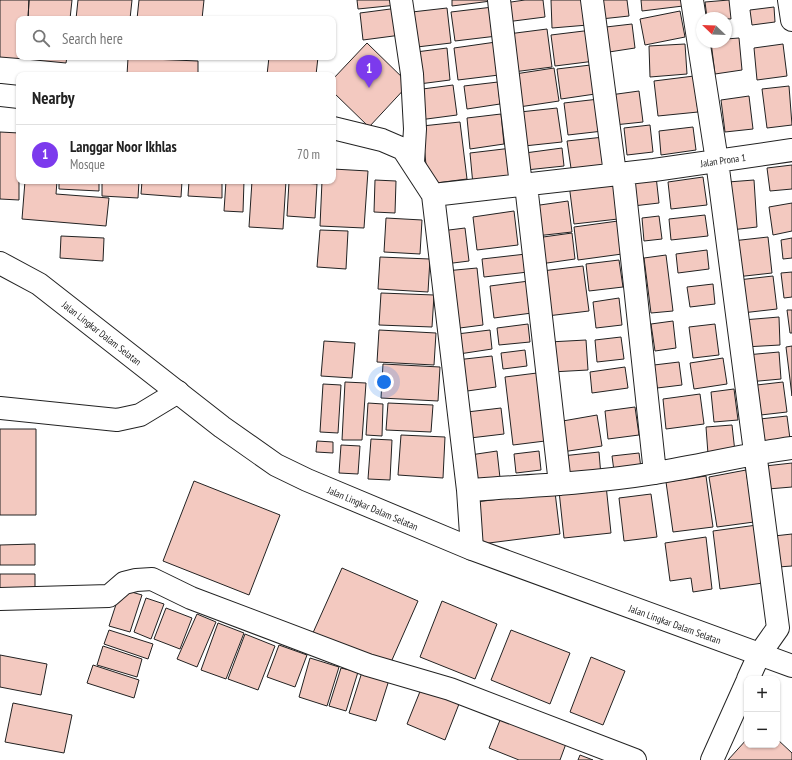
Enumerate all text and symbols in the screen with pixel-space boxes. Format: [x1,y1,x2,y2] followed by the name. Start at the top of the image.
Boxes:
[696,12,732,48] north arrow
[16,16,336,60] search box
[30,27,52,49] icon: search
[62,29,123,48] text: Search here
[356,55,382,88] pin: 1
[32,87,75,109] text: Nearby
[70,137,177,156] text: Langgar Noor Ikhlas
[42,146,48,163] text: 1
[297,146,320,163] text: 70 m
[699,151,747,170] street label: Jalan Prona 1
[70,156,105,173] text: Mosque
[59,298,144,368] street label: Jalan Lingkar Dalam Selatan
[374,372,394,392] your location
[325,483,420,533] street label: Jalan Lingkar Dalam Selatan
[626,601,723,647] street label: Jalan Lingkar Dalam Selatan
[744,676,780,748] map controls
[744,676,780,712] button: +
[744,712,780,748] button: −

